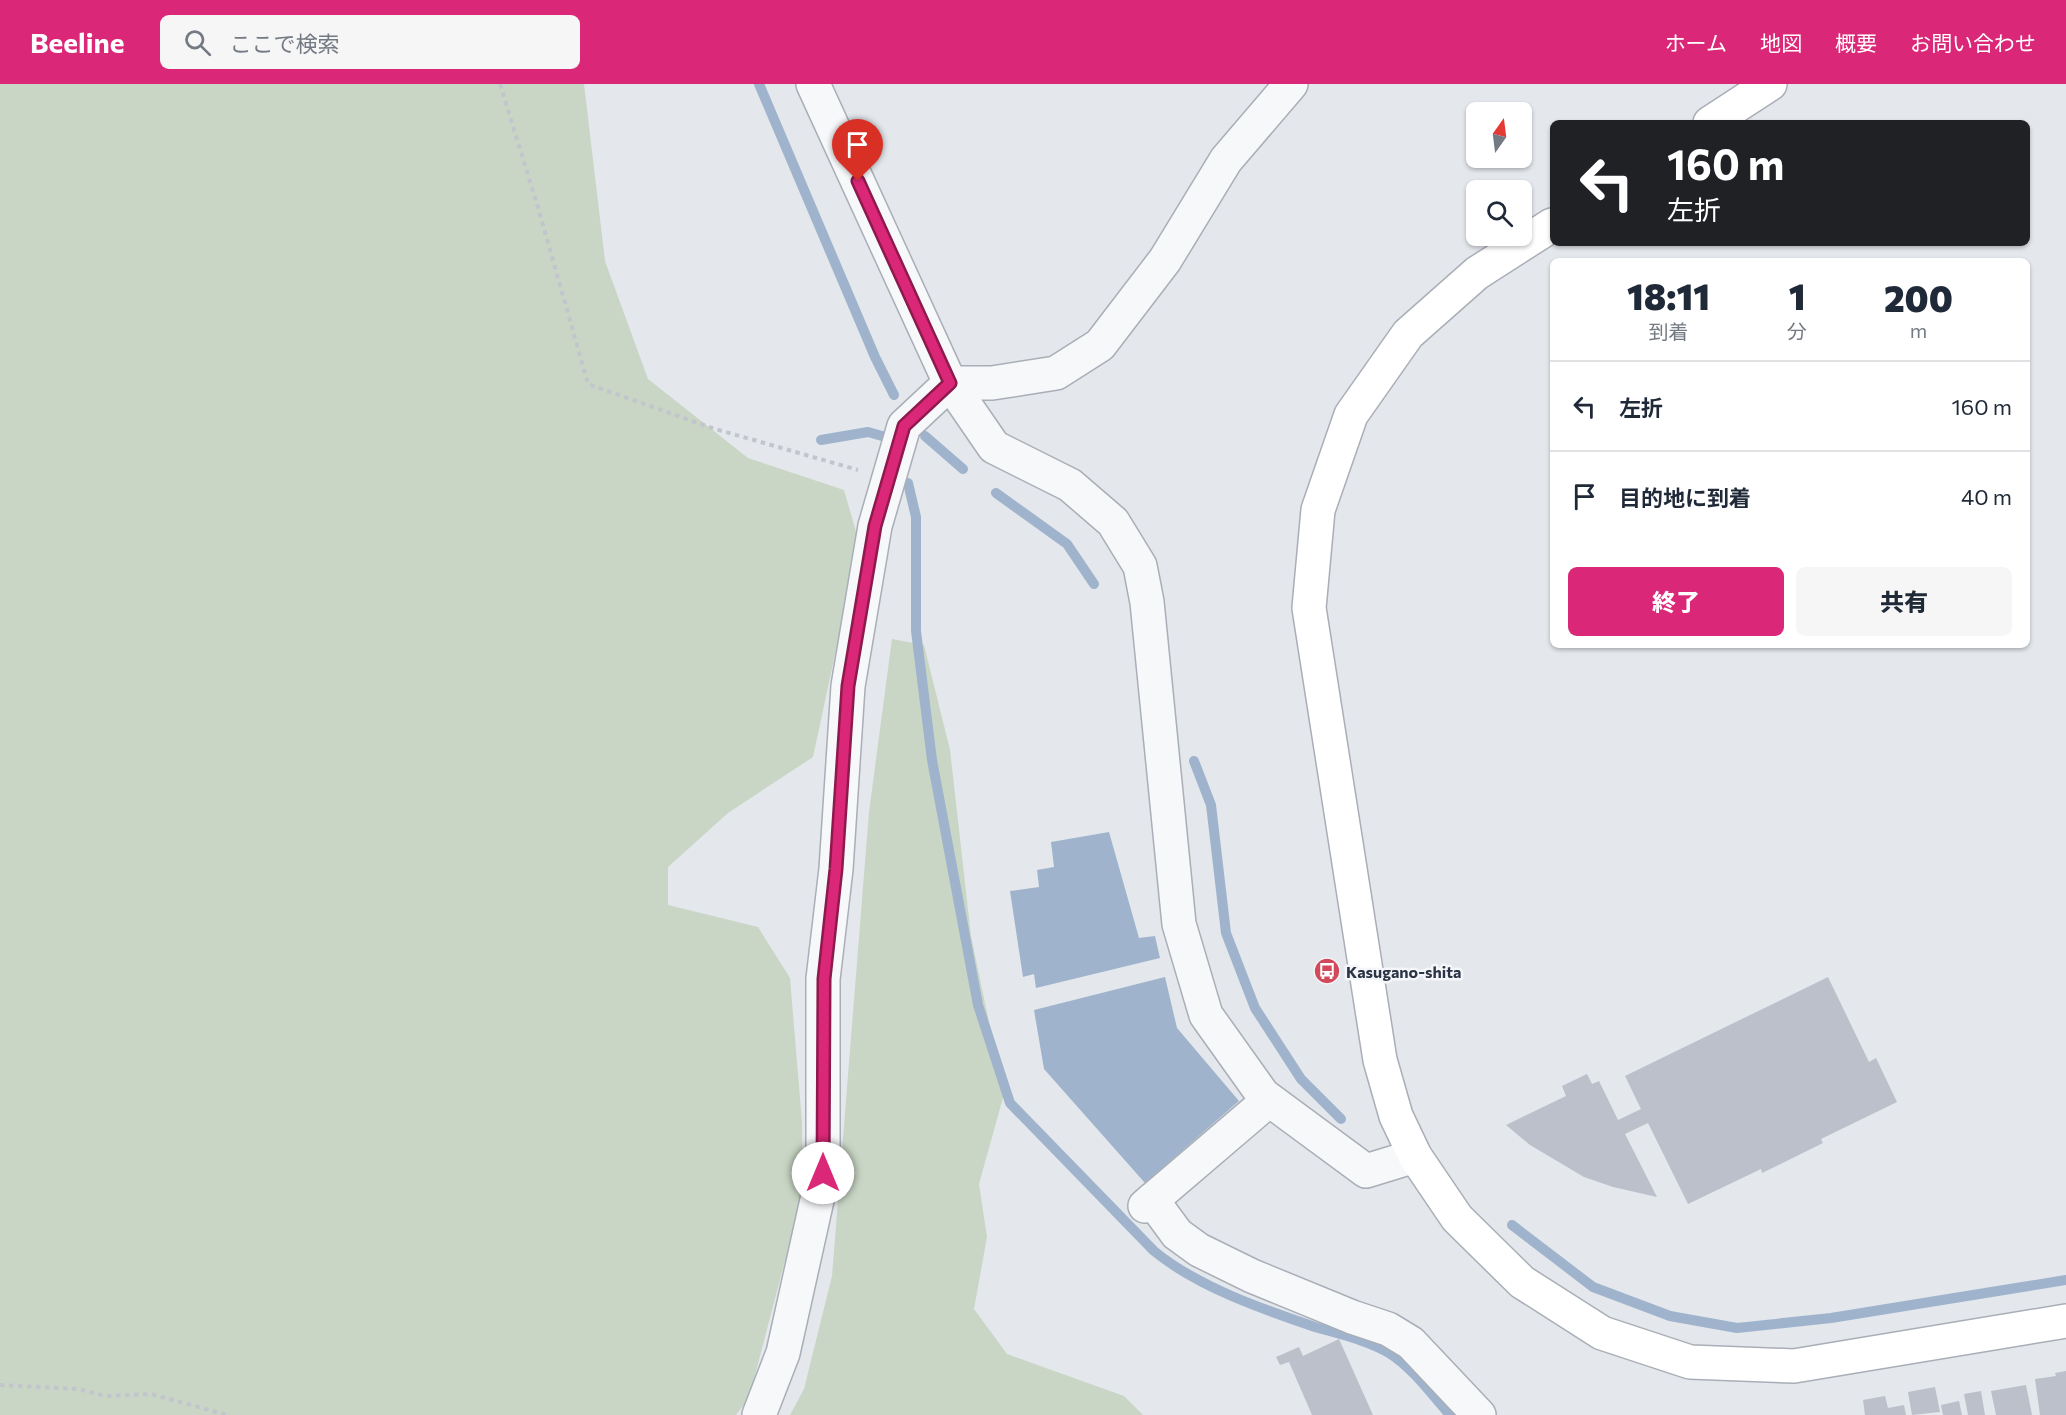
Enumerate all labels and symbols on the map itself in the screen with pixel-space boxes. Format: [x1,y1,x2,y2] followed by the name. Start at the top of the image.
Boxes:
[1466,102,1532,168] north arrow
[832,119,883,181] pin
[1312,956,1342,986] bus stop icon: Kasugano-shita
[1346,962,1461,981] place label: Kasugano-shita
[791,1141,855,1205] position arrow

